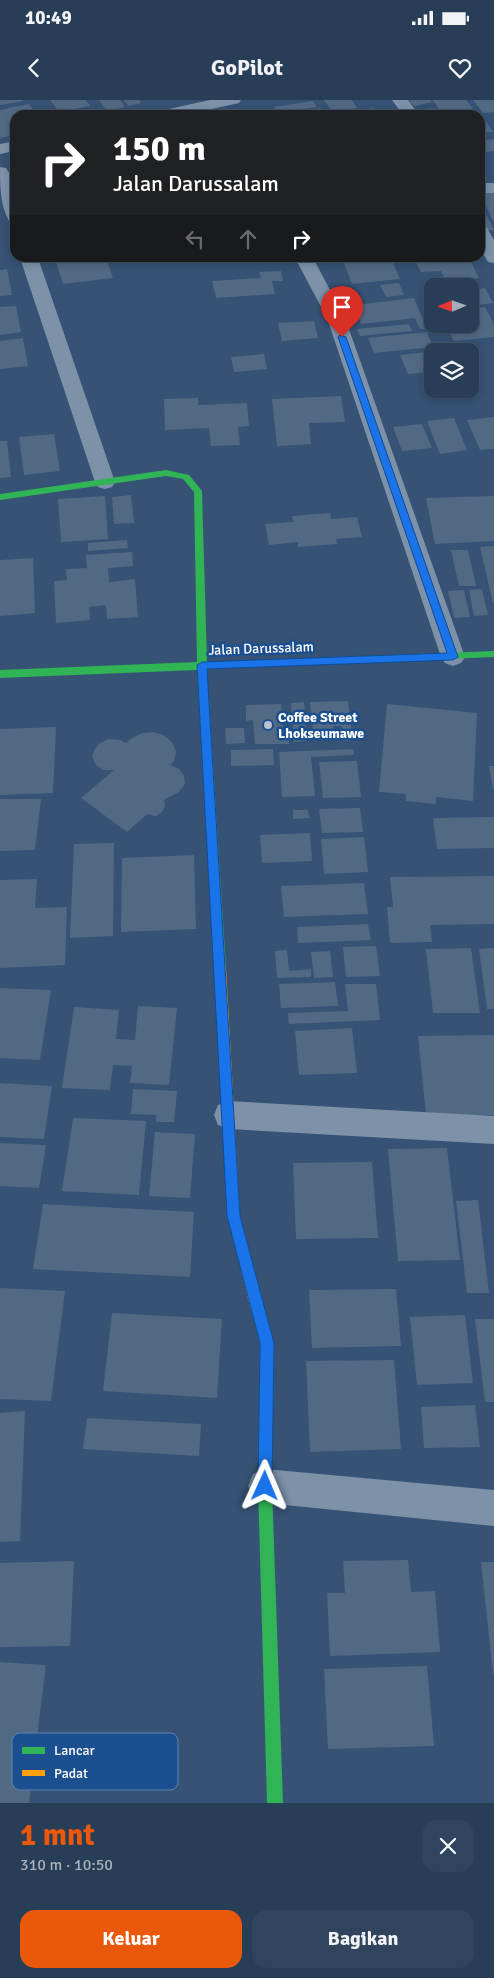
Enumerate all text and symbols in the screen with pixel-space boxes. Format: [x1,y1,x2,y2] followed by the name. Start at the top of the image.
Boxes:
[25,6,72,30] text: 10:49
[20,54,48,82] icon: back
[211,54,283,81] text: GoPilot
[446,54,474,82] icon: heart
[113,127,206,170] text: 150 m
[30,130,95,195] icon: right
[113,170,279,197] text: Jalan Darussalam
[181,225,209,253] icon: left
[234,225,262,253] icon: ahead
[287,225,315,253] icon: right
[424,278,479,332] north arrow
[424,278,479,398] map controls
[321,286,363,337] pin
[328,293,356,321] icon: arrive
[424,343,479,398] button: layers
[208,638,314,659] street label: Jalan Darussalam
[278,709,364,742] place label: Coffee Street Lhokseumawe
[262,719,274,731] marker: Coffee Street Lhokseumawe
[238,1459,290,1511] position arrow
[12,1733,178,1790] legend
[54,1742,96,1759] text: Lancar
[54,1765,88,1782] text: Padat
[20,1817,95,1854] text: 1 mnt
[422,1820,474,1872] button: close
[20,1855,113,1875] text: 310 m · 10:50
[20,1910,242,1968] button: Keluar
[252,1910,474,1968] button: Bagikan

